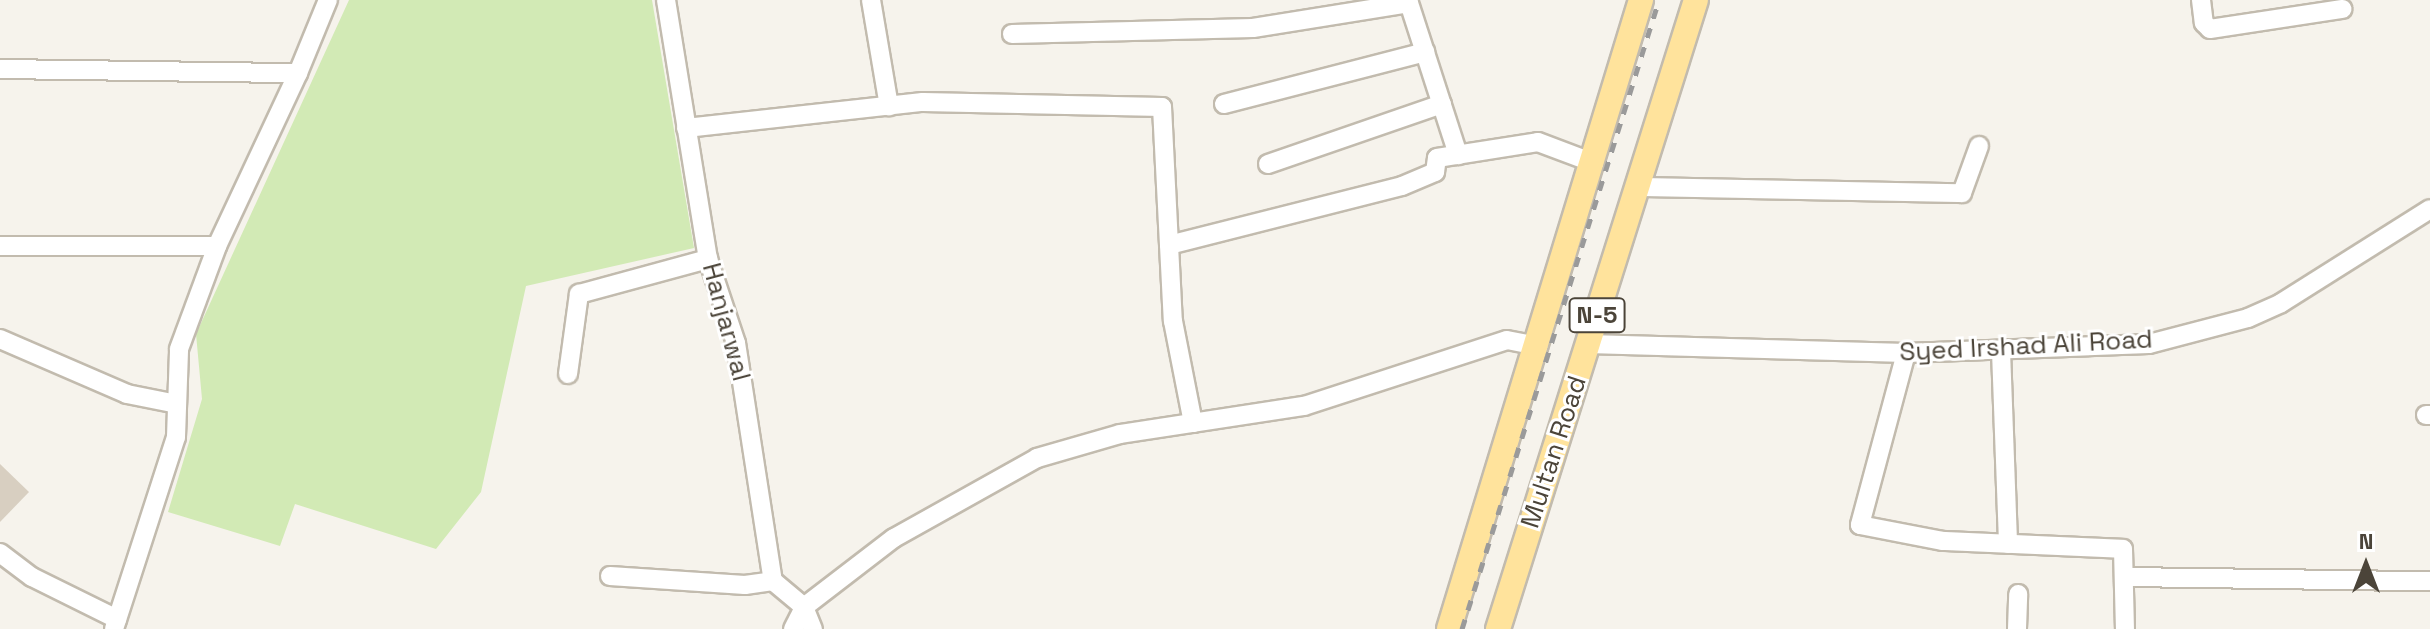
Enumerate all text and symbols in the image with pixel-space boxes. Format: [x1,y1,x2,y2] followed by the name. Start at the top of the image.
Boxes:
[695,260,757,384] street label: Hanjarwal
[1567,295,1627,335] road number: N-5
[1898,324,2154,368] street label: Syed Irshad Ali Road
[1515,372,1593,532] street label: Multan Road
[2326,525,2406,605] north arrow
[2359,527,2373,555] text: N

